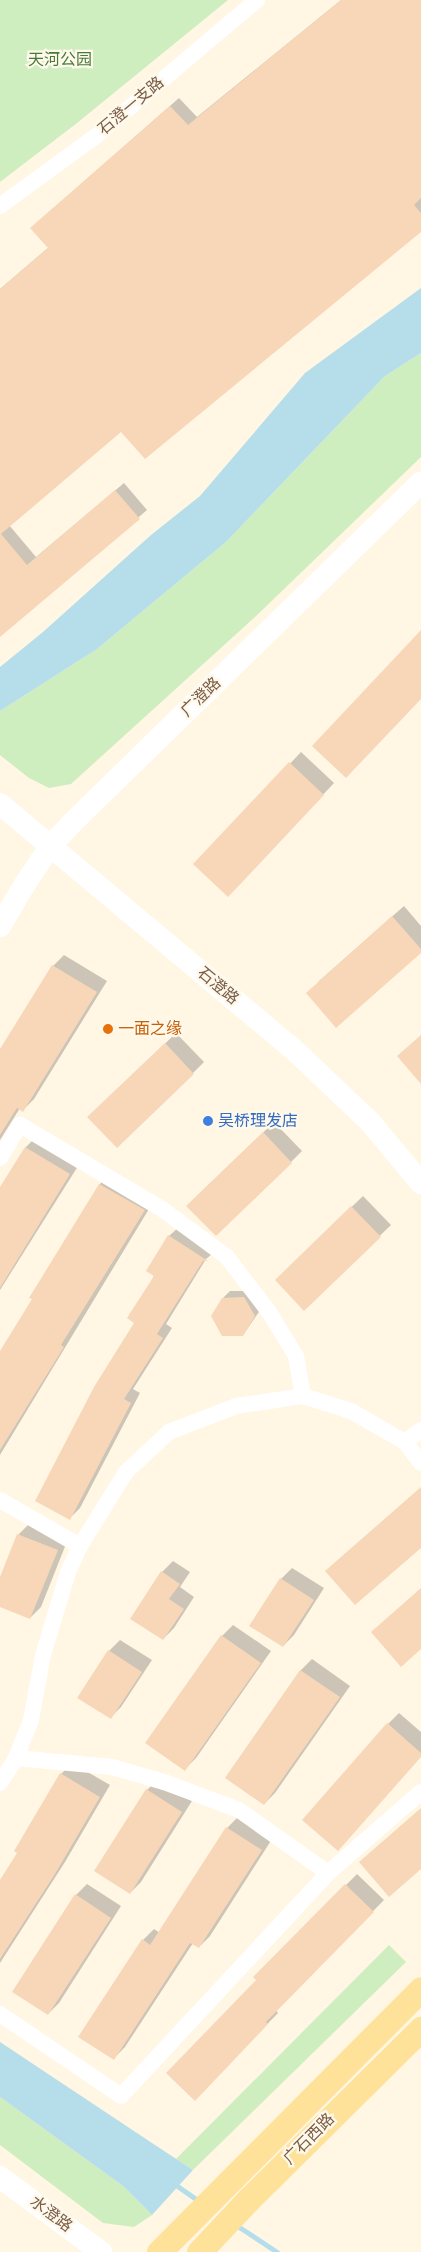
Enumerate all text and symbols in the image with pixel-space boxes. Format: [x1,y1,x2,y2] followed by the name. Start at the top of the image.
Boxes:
[28,50,92,70] park label: 天河公园
[94,73,168,139] street label: 石澄一支路
[177,673,225,721] street label: 广澄路
[193,963,243,1009] street label: 石澄路
[118,1019,182,1039] place label: 一面之缘
[102,1023,114,1035] marker: 一面之缘
[218,1111,298,1131] place label: 吴桥理发店
[202,1115,214,1127] marker: 吴桥理发店
[280,2110,338,2168] street label: 广石西路
[26,2192,76,2236] street label: 水澄路

